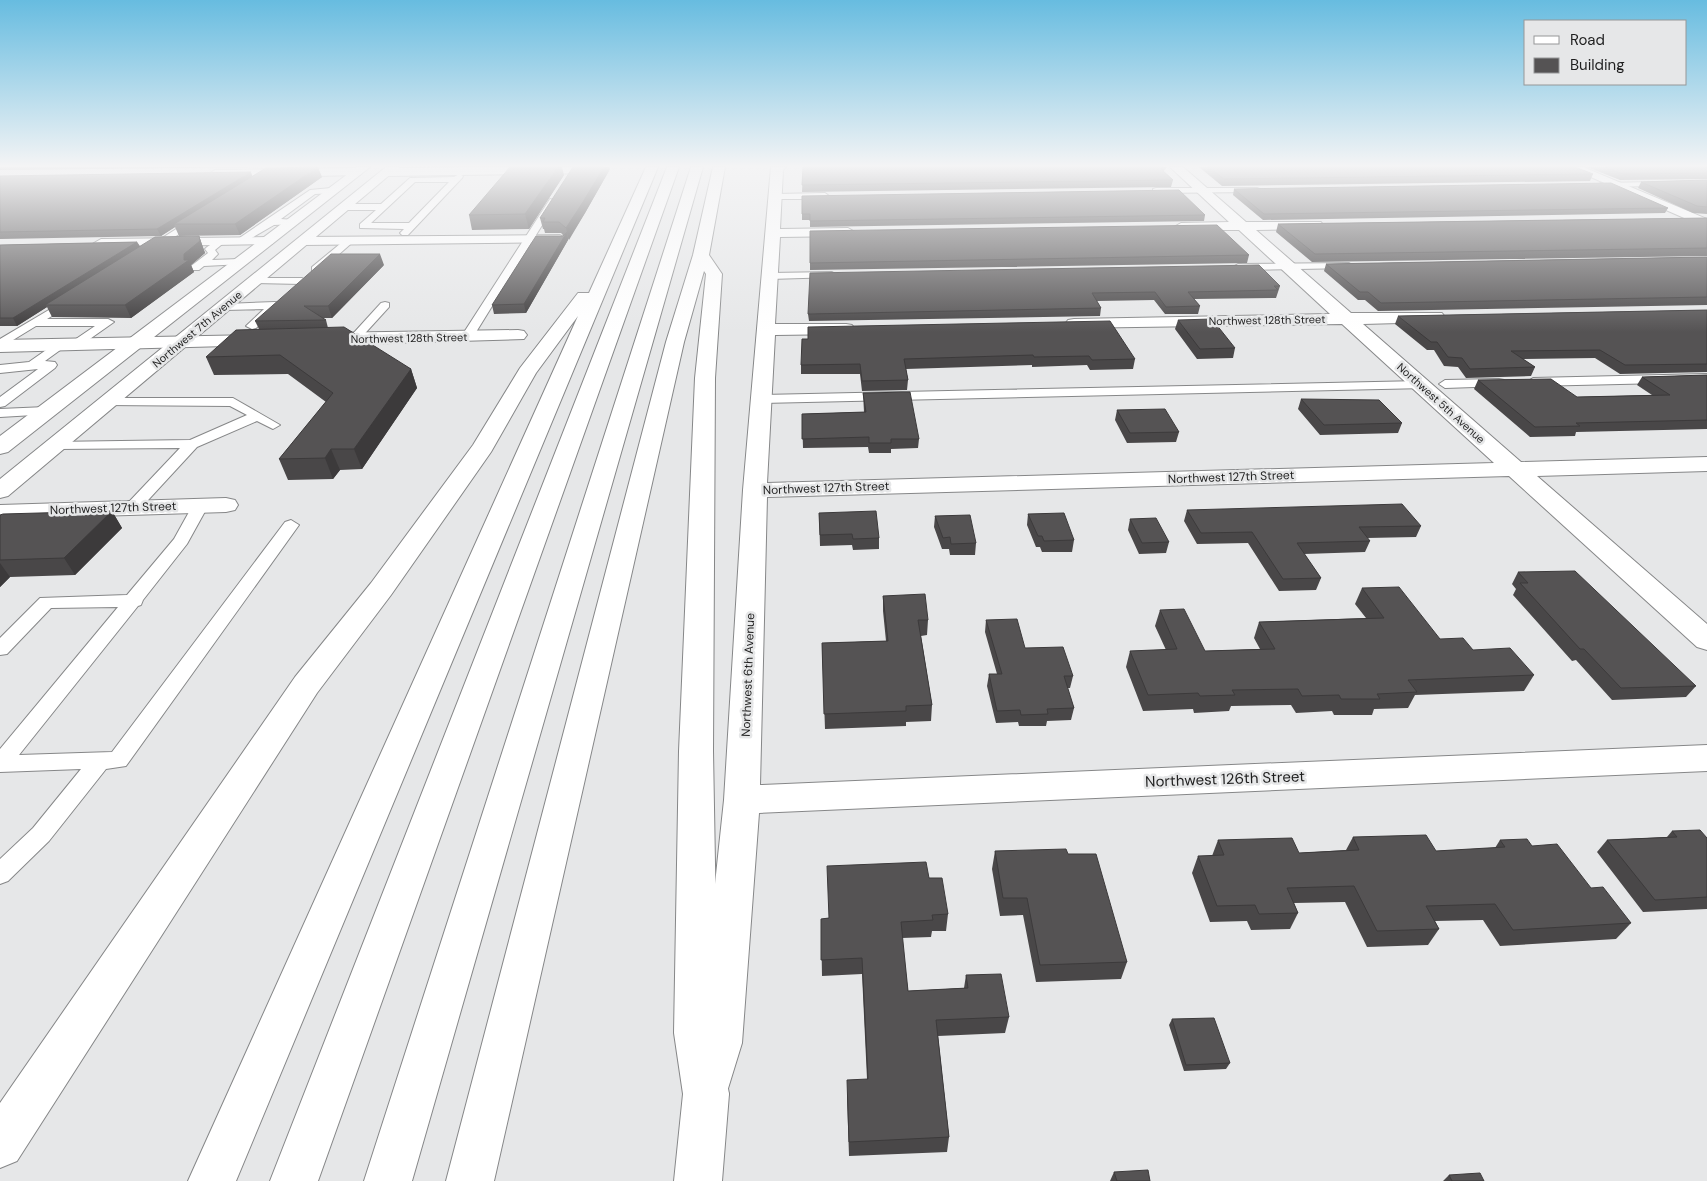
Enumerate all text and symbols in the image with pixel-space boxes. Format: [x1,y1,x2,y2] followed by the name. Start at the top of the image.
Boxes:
[1524,20,1687,85] legend
[1570,30,1605,50] text: Road
[1570,55,1625,75] text: Building
[149,287,245,371] street label: Northwest 7th Avenue
[1208,312,1326,328] street label: Northwest 128th Street
[350,330,468,346] street label: Northwest 128th Street
[1394,360,1488,446] street label: Northwest 5th Avenue
[1167,467,1295,487] street label: Northwest 127th Street
[762,478,890,498] street label: Northwest 127th Street
[49,498,177,518] street label: Northwest 127th Street
[738,613,758,737] street label: Northwest 6th Avenue
[1145,766,1305,792] street label: Northwest 126th Street

